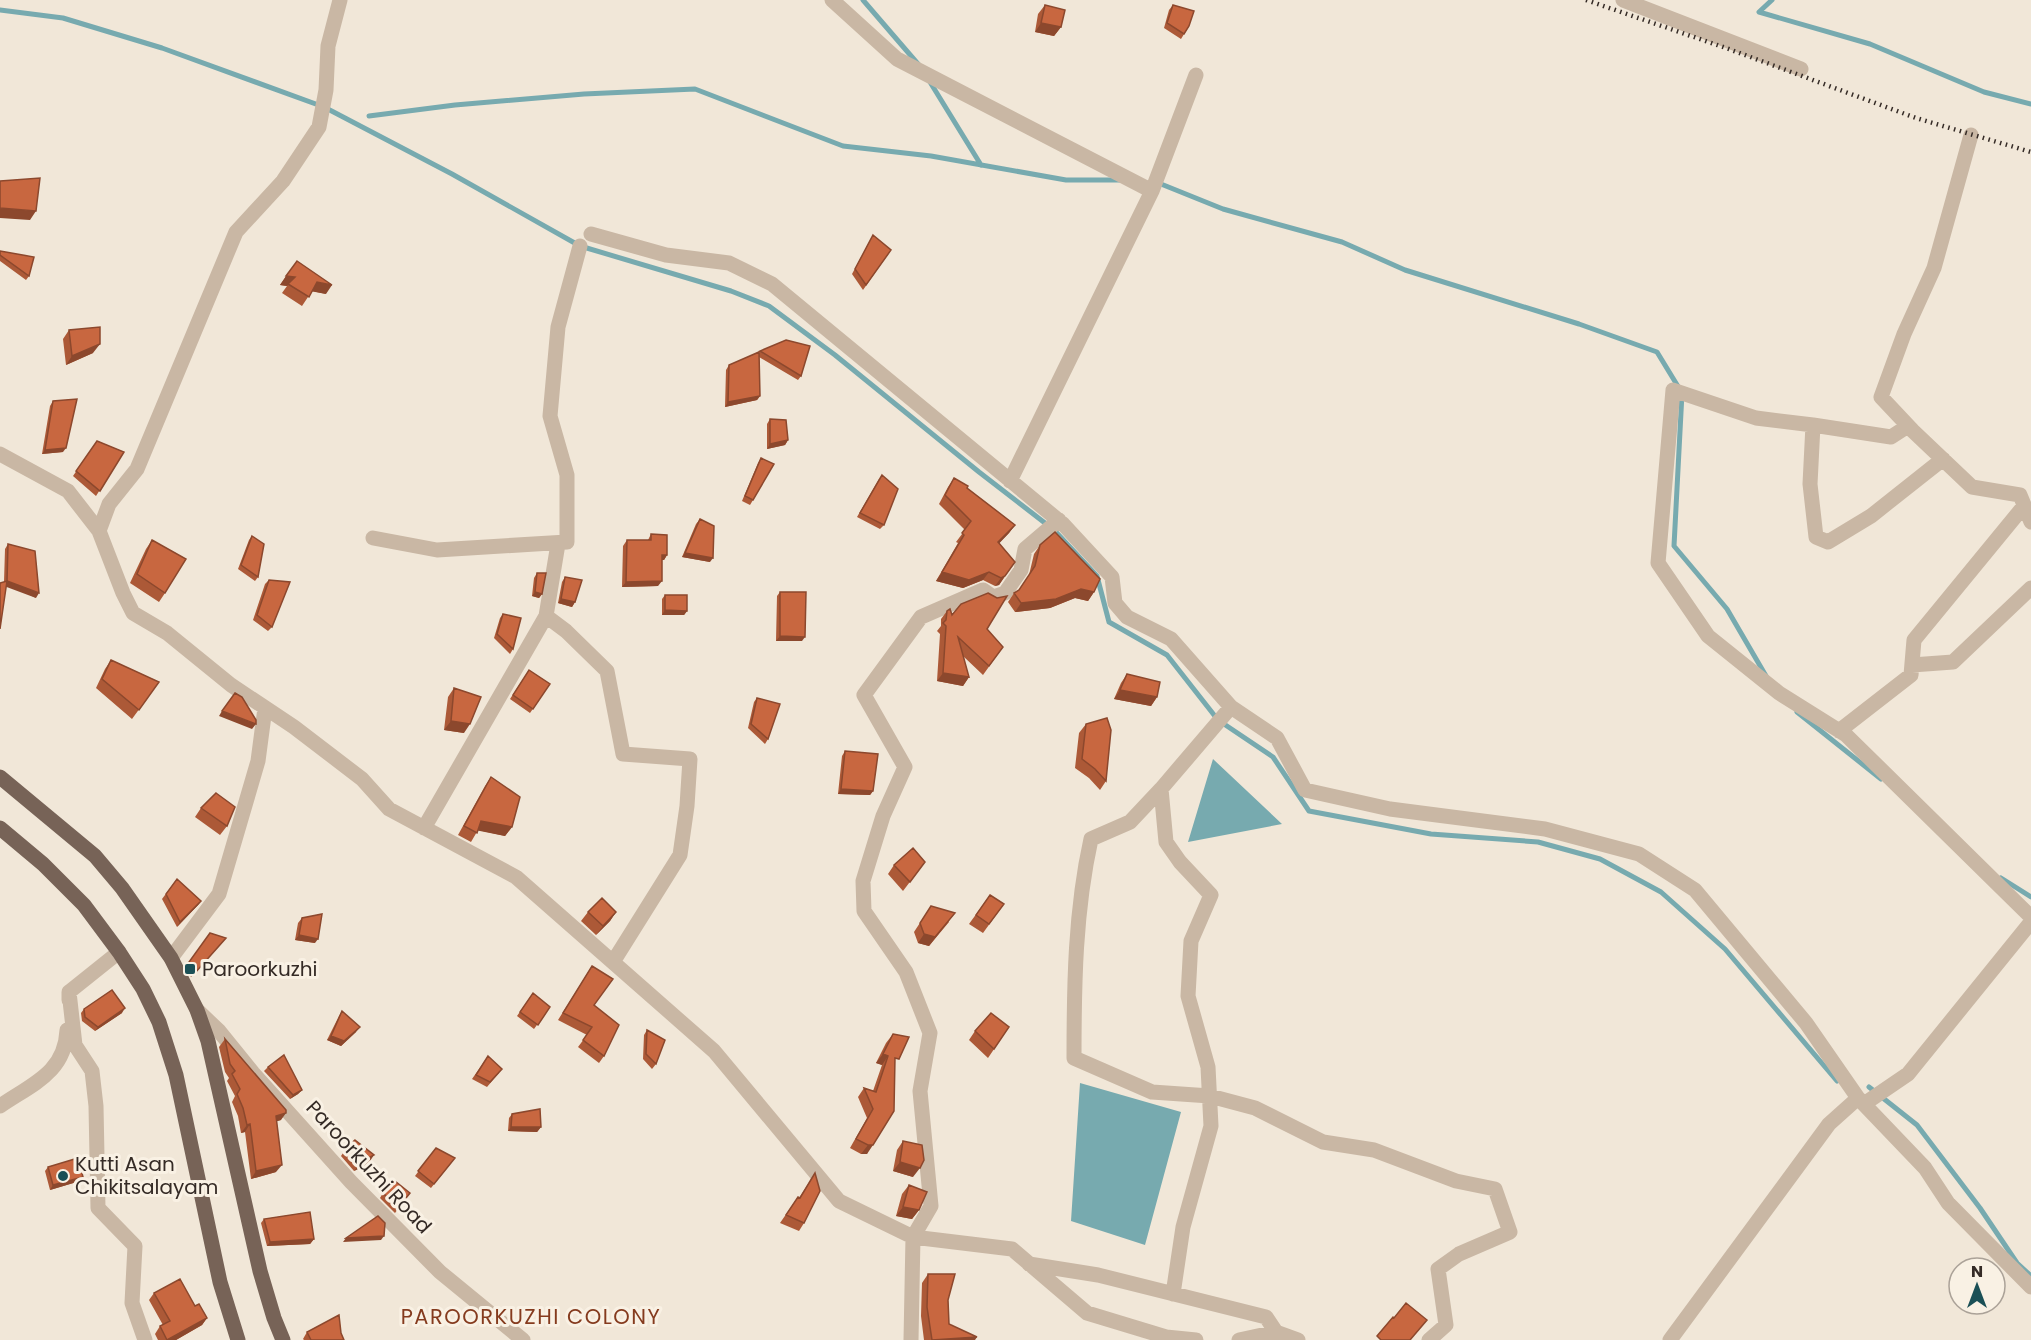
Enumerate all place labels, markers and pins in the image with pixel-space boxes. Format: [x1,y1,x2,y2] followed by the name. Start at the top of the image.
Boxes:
[202,955,318,983] place label: Paroorkuzhi
[183,962,197,976] marker: Paroorkuzhi
[75,1150,218,1201] place label: Kutti Asan Chikitsalayam
[56,1169,70,1183] marker: Kutti Asan Chikitsalayam

